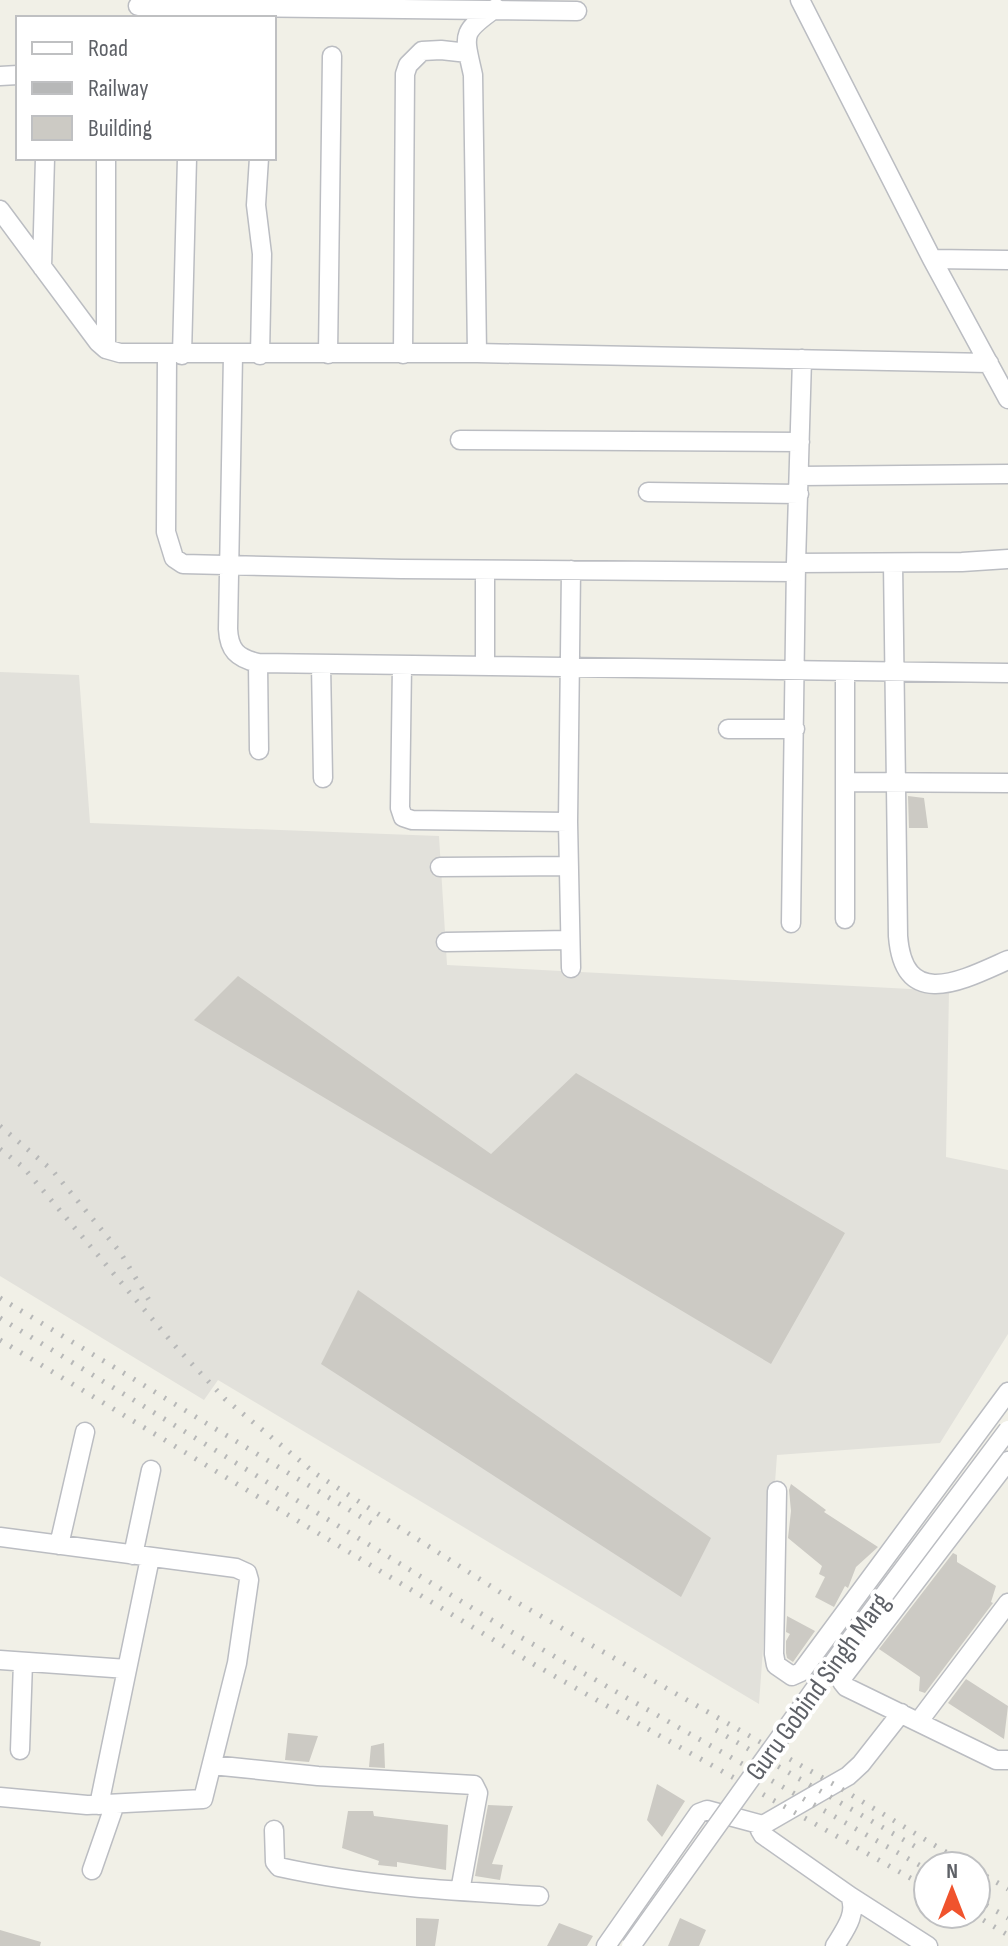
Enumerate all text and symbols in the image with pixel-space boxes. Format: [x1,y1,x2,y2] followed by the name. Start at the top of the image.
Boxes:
[16,16,276,160] legend
[88,34,128,63] text: Road
[88,74,148,103] text: Railway
[88,114,152,143] text: Building
[739,1587,897,1787] street label: Guru Gobind Singh Marg
[912,1850,992,1930] north arrow
[946,1858,958,1885] text: N

